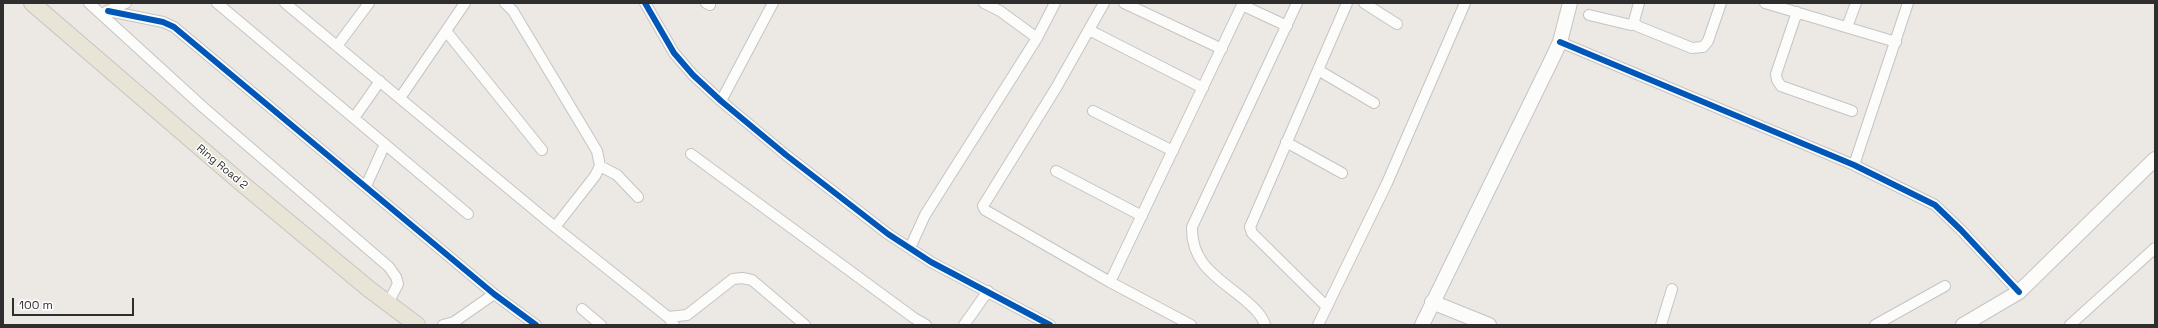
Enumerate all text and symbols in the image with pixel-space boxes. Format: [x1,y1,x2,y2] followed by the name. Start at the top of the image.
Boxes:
[194,142,250,192] street label: Ring Road 2
[14,290,136,316] scale bar
[19,297,53,313] text: 100 m

